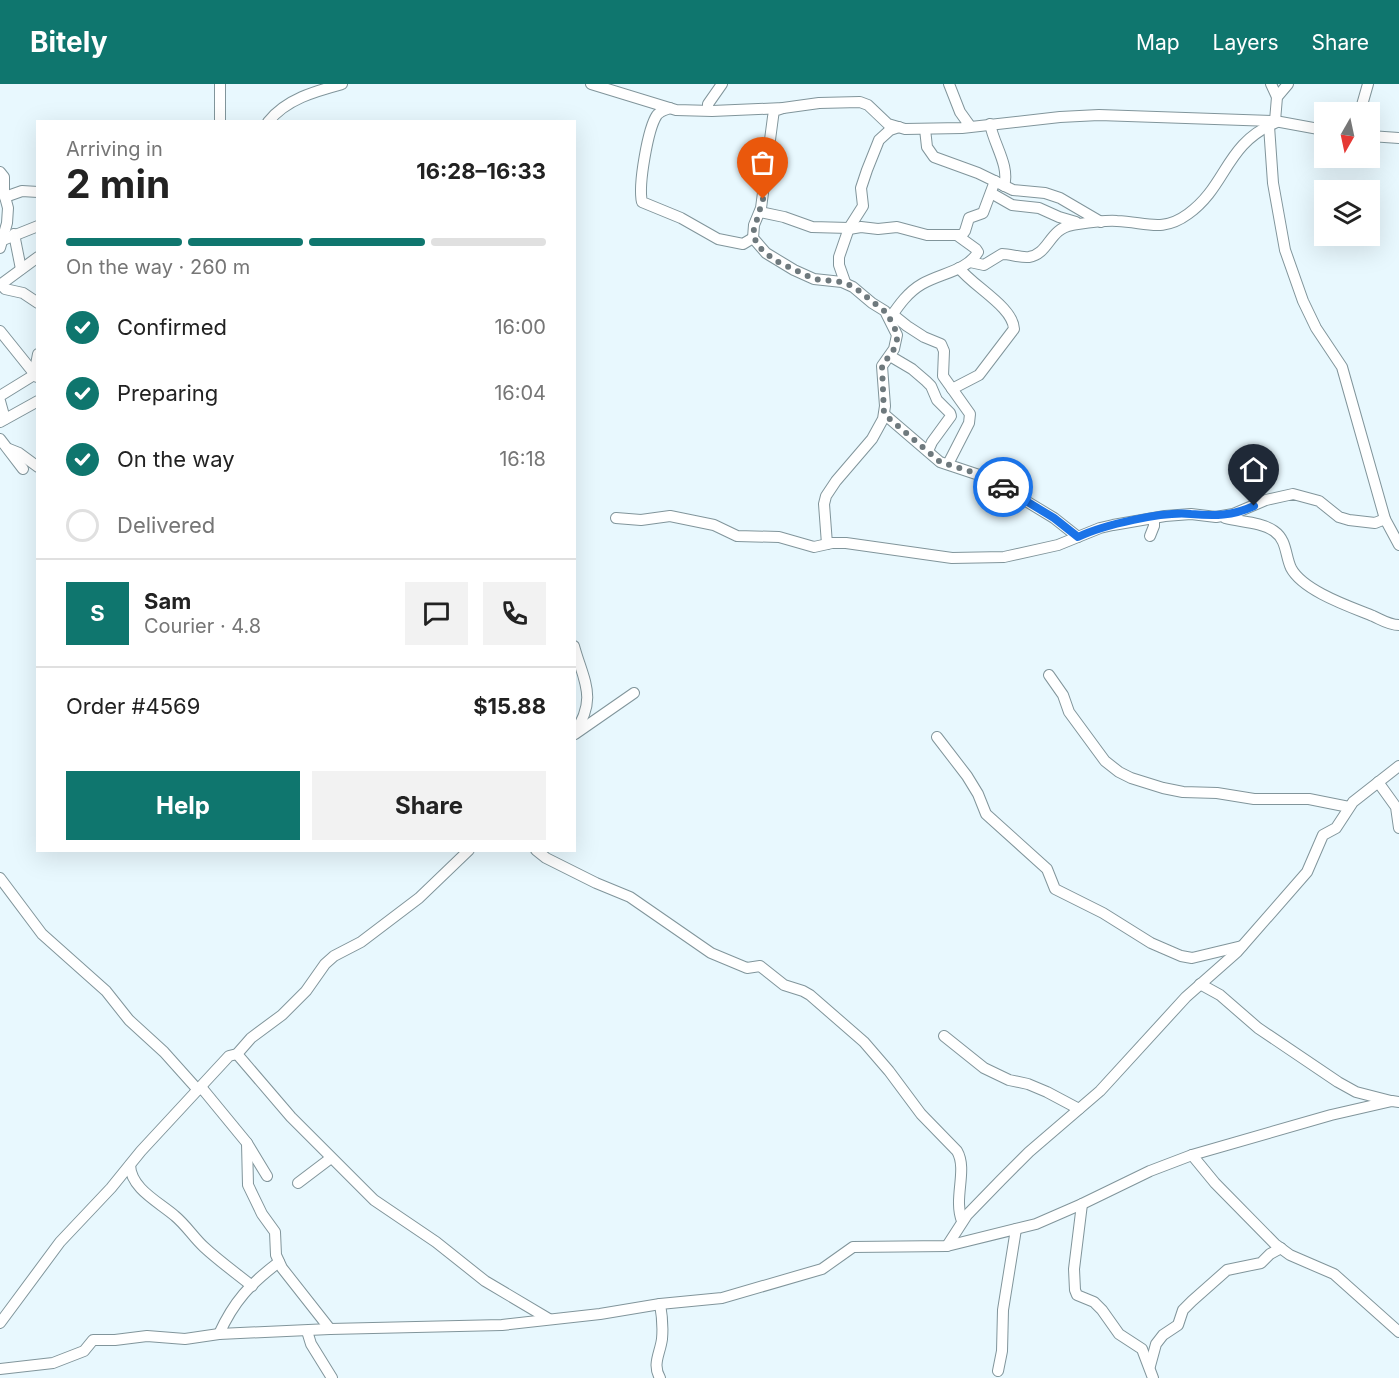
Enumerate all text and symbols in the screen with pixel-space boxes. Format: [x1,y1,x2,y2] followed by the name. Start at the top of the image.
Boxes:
[30,25,108,59] text: Bitely
[1136,30,1180,55] text: Map
[1213,30,1279,55] text: Layers
[1312,30,1369,55] text: Share
[1314,102,1380,168] north arrow
[1314,102,1380,246] map controls
[66,137,163,161] text: Arriving in
[737,137,788,199] pin
[746,146,779,179] icon: bag
[416,158,546,184] text: 16:28–16:33
[66,160,170,207] text: 2 min
[1314,180,1380,246] button: layers
[66,255,250,279] text: On the way · 260 m
[66,311,99,344] icon: check
[117,314,227,340] text: Confirmed
[494,315,546,339] text: 16:00
[66,377,99,410] icon: check
[117,380,218,406] text: Preparing
[494,381,546,405] text: 16:04
[66,443,99,476] icon: check
[1228,444,1279,506] pin
[117,446,235,472] text: On the way
[499,447,546,471] text: 16:18
[1237,453,1270,486] icon: home
[973,457,1033,517] courier
[987,471,1020,504] icon: car
[117,512,215,538] text: Delivered
[405,582,468,645] button: chat
[483,582,546,645] button: phone
[144,588,191,614] text: Sam
[90,600,105,626] text: S
[144,614,261,638] text: Courier · 4.8
[66,693,200,719] text: Order #4569
[473,693,546,719] text: $15.88
[66,771,300,840] button: Help
[312,771,546,840] button: Share

